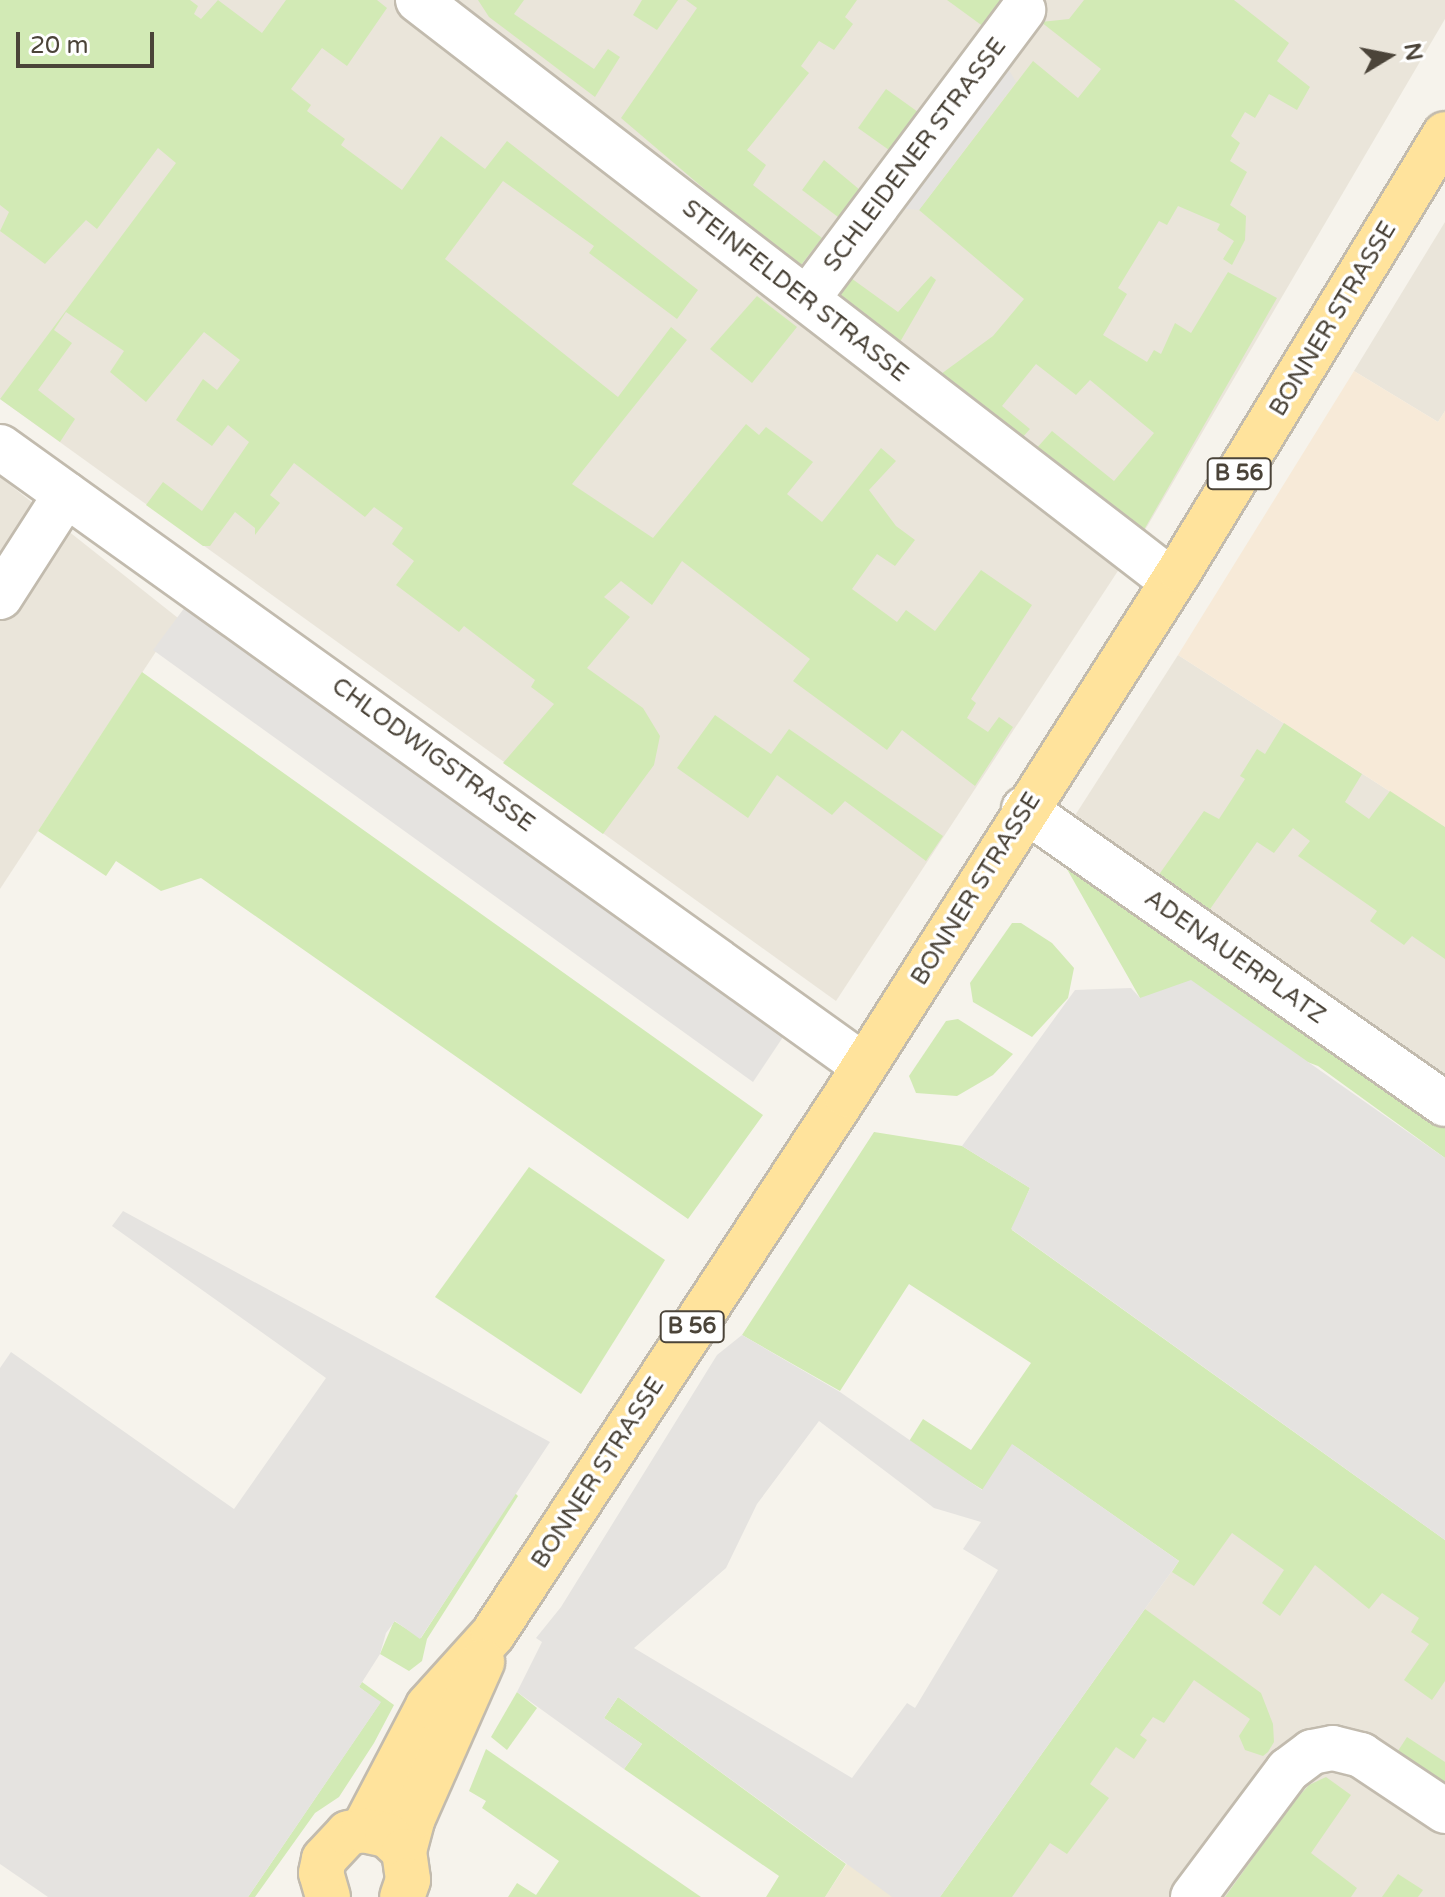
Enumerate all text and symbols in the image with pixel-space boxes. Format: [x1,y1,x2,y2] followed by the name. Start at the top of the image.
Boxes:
[20,16,158,66] scale bar
[1349,16,1429,96] north arrow
[30,31,88,60] text: 20 m
[818,32,1012,278] street label: SCHLEIDENER STRASSE
[1398,41,1427,63] text: N
[676,194,914,388] street label: STEINFELDER STRASSE
[1264,217,1402,421] street label: BONNER STRASSE
[1205,456,1273,492] road number: B 56
[326,672,540,838] street label: CHLODWIGSTRASSE
[905,787,1047,991] street label: BONNER STRASSE
[1139,884,1331,1030] street label: ADENAUERPLATZ
[658,1309,726,1345] road number: B 56
[526,1372,670,1574] street label: BONNER STRASSE

